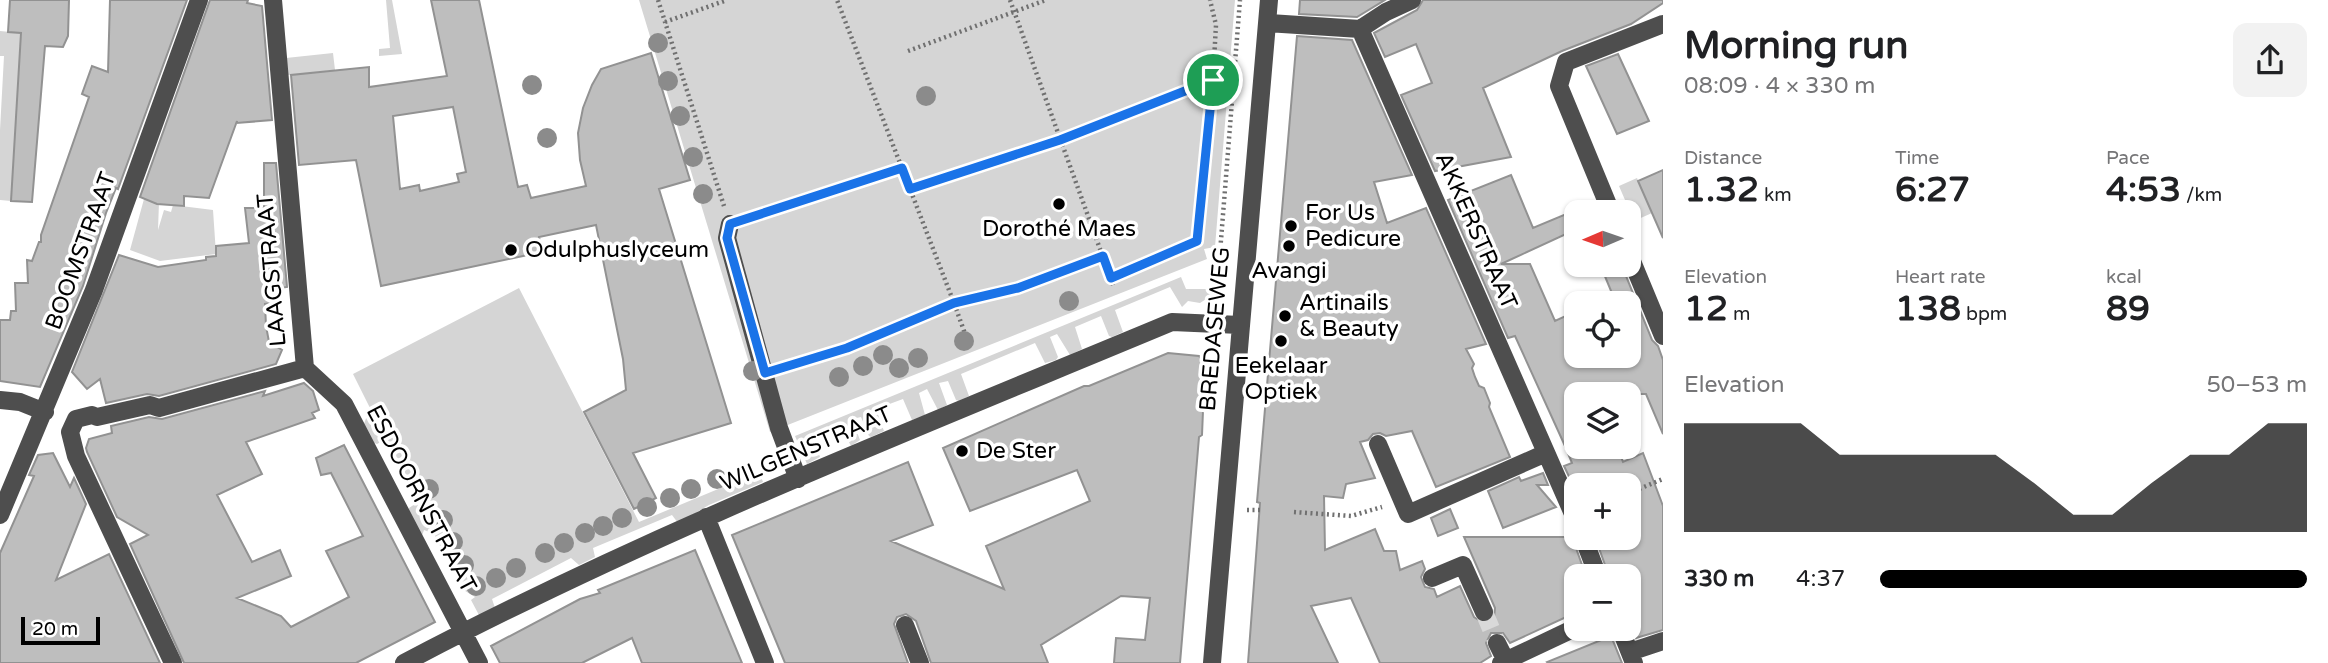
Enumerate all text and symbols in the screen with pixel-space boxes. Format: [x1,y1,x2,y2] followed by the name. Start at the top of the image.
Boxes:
[1684,23,1908,69] text: Morning run
[2233,23,2307,97] button: share
[1183,50,1243,110] pin
[1194,61,1232,99] icon: arrive
[1684,72,1875,100] text: 08:09 · 4 × 330 m
[1684,147,1762,169] text: Distance
[1895,147,1939,169] text: Time
[2106,147,2150,169] text: Pace
[1429,148,1523,314] street label: AKKERSTRAAT
[40,168,122,334] street label: BOOMSTRAAT
[1684,169,1759,211] text: 1.32
[1895,169,1970,211] text: 6:27
[2106,169,2181,211] text: 4:53
[1759,184,1792,206] text: km
[2181,184,2222,206] text: /km
[251,192,293,348] street label: LAAGSTRAAT
[1051,196,1067,212] marker: Dorothé Maes
[1305,199,1401,253] place label: For Us Pedicure
[1564,200,1642,276] north arrow
[1564,200,1641,641] map controls
[982,215,1136,243] place label: Dorothé Maes
[1283,218,1299,234] marker: For Us Pedicure
[525,236,709,264] place label: Odulphuslyceum
[1281,238,1297,254] marker: Avangi
[503,242,519,258] marker: Odulphuslyceum
[1194,246,1236,412] street label: BREDASEWEG
[1251,257,1327,285] place label: Avangi
[1684,266,1767,288] text: Elevation
[1895,266,1986,288] text: Heart rate
[2106,266,2142,288] text: kcal
[1684,288,1728,330] text: 12
[1895,288,1961,330] text: 138
[2106,288,2150,330] text: 89
[1299,289,1399,343] place label: Artinails & Beauty
[1564,291,1641,368] button: locate
[1728,303,1750,325] text: m
[1961,303,2007,325] text: bpm
[1277,308,1293,324] marker: Artinails & Beauty
[1273,333,1289,349] marker: Eekelaar Optiek
[1234,352,1328,406] place label: Eekelaar Optiek
[1684,371,1785,399] text: Elevation
[2206,371,2307,399] text: 50–53 m
[1564,382,1641,459] button: layers
[360,400,482,598] street label: ESDOORNSTRAAT
[716,400,896,498] street label: WILGENSTRAAT
[976,437,1056,465] place label: De Ster
[954,443,970,459] marker: De Ster
[1564,473,1641,550] button: +
[1564,564,1641,641] button: −
[1684,565,1754,593] text: 330 m
[1796,565,1845,593] text: 4:37
[21,614,100,646] scale bar
[32,618,78,640] text: 20 m

